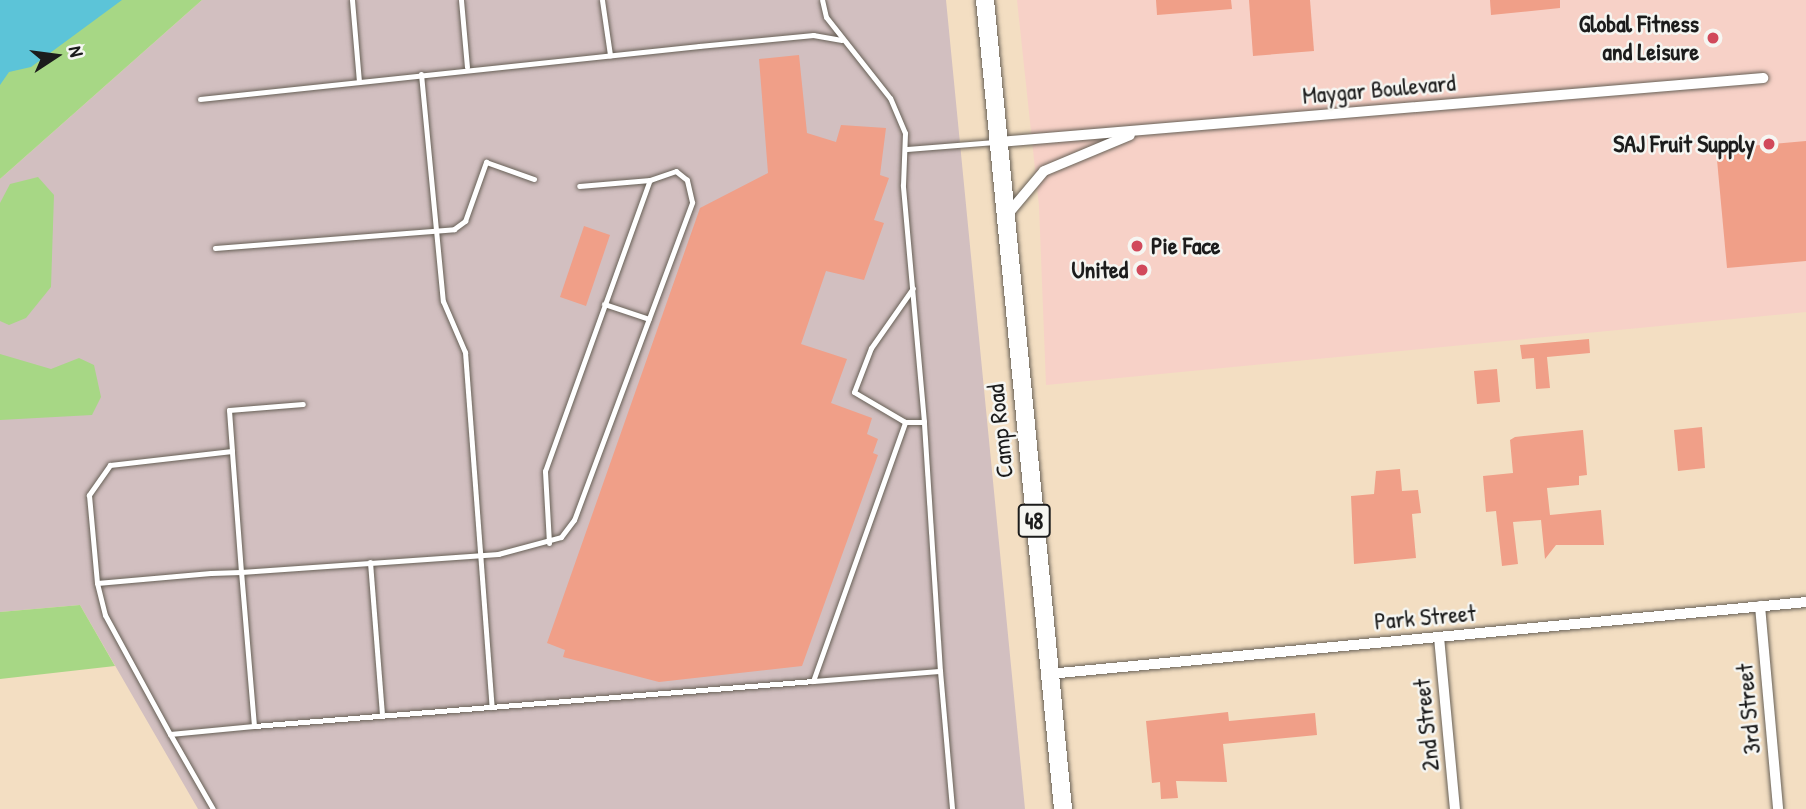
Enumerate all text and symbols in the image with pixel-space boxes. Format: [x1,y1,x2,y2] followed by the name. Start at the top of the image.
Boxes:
[1579,10,1699,66] place label: Global Fitness and Leisure
[21,21,91,91] north arrow
[1705,30,1721,46] marker: Global Fitness and Leisure
[63,43,90,59] text: N
[1301,68,1457,110] street label: Maygar Boulevard
[1613,130,1755,158] place label: SAJ Fruit Supply
[1761,136,1777,152] marker: SAJ Fruit Supply
[1151,232,1220,260] place label: Pie Face
[1129,238,1145,254] marker: Pie Face
[1071,256,1128,284] place label: United
[1134,262,1150,278] marker: United
[981,383,1019,479] street label: Camp Road
[1016,502,1052,540] road number: 48
[1373,598,1477,636] street label: Park Street
[1730,663,1766,755] street label: 3rd Street
[1407,677,1445,773] street label: 2nd Street

